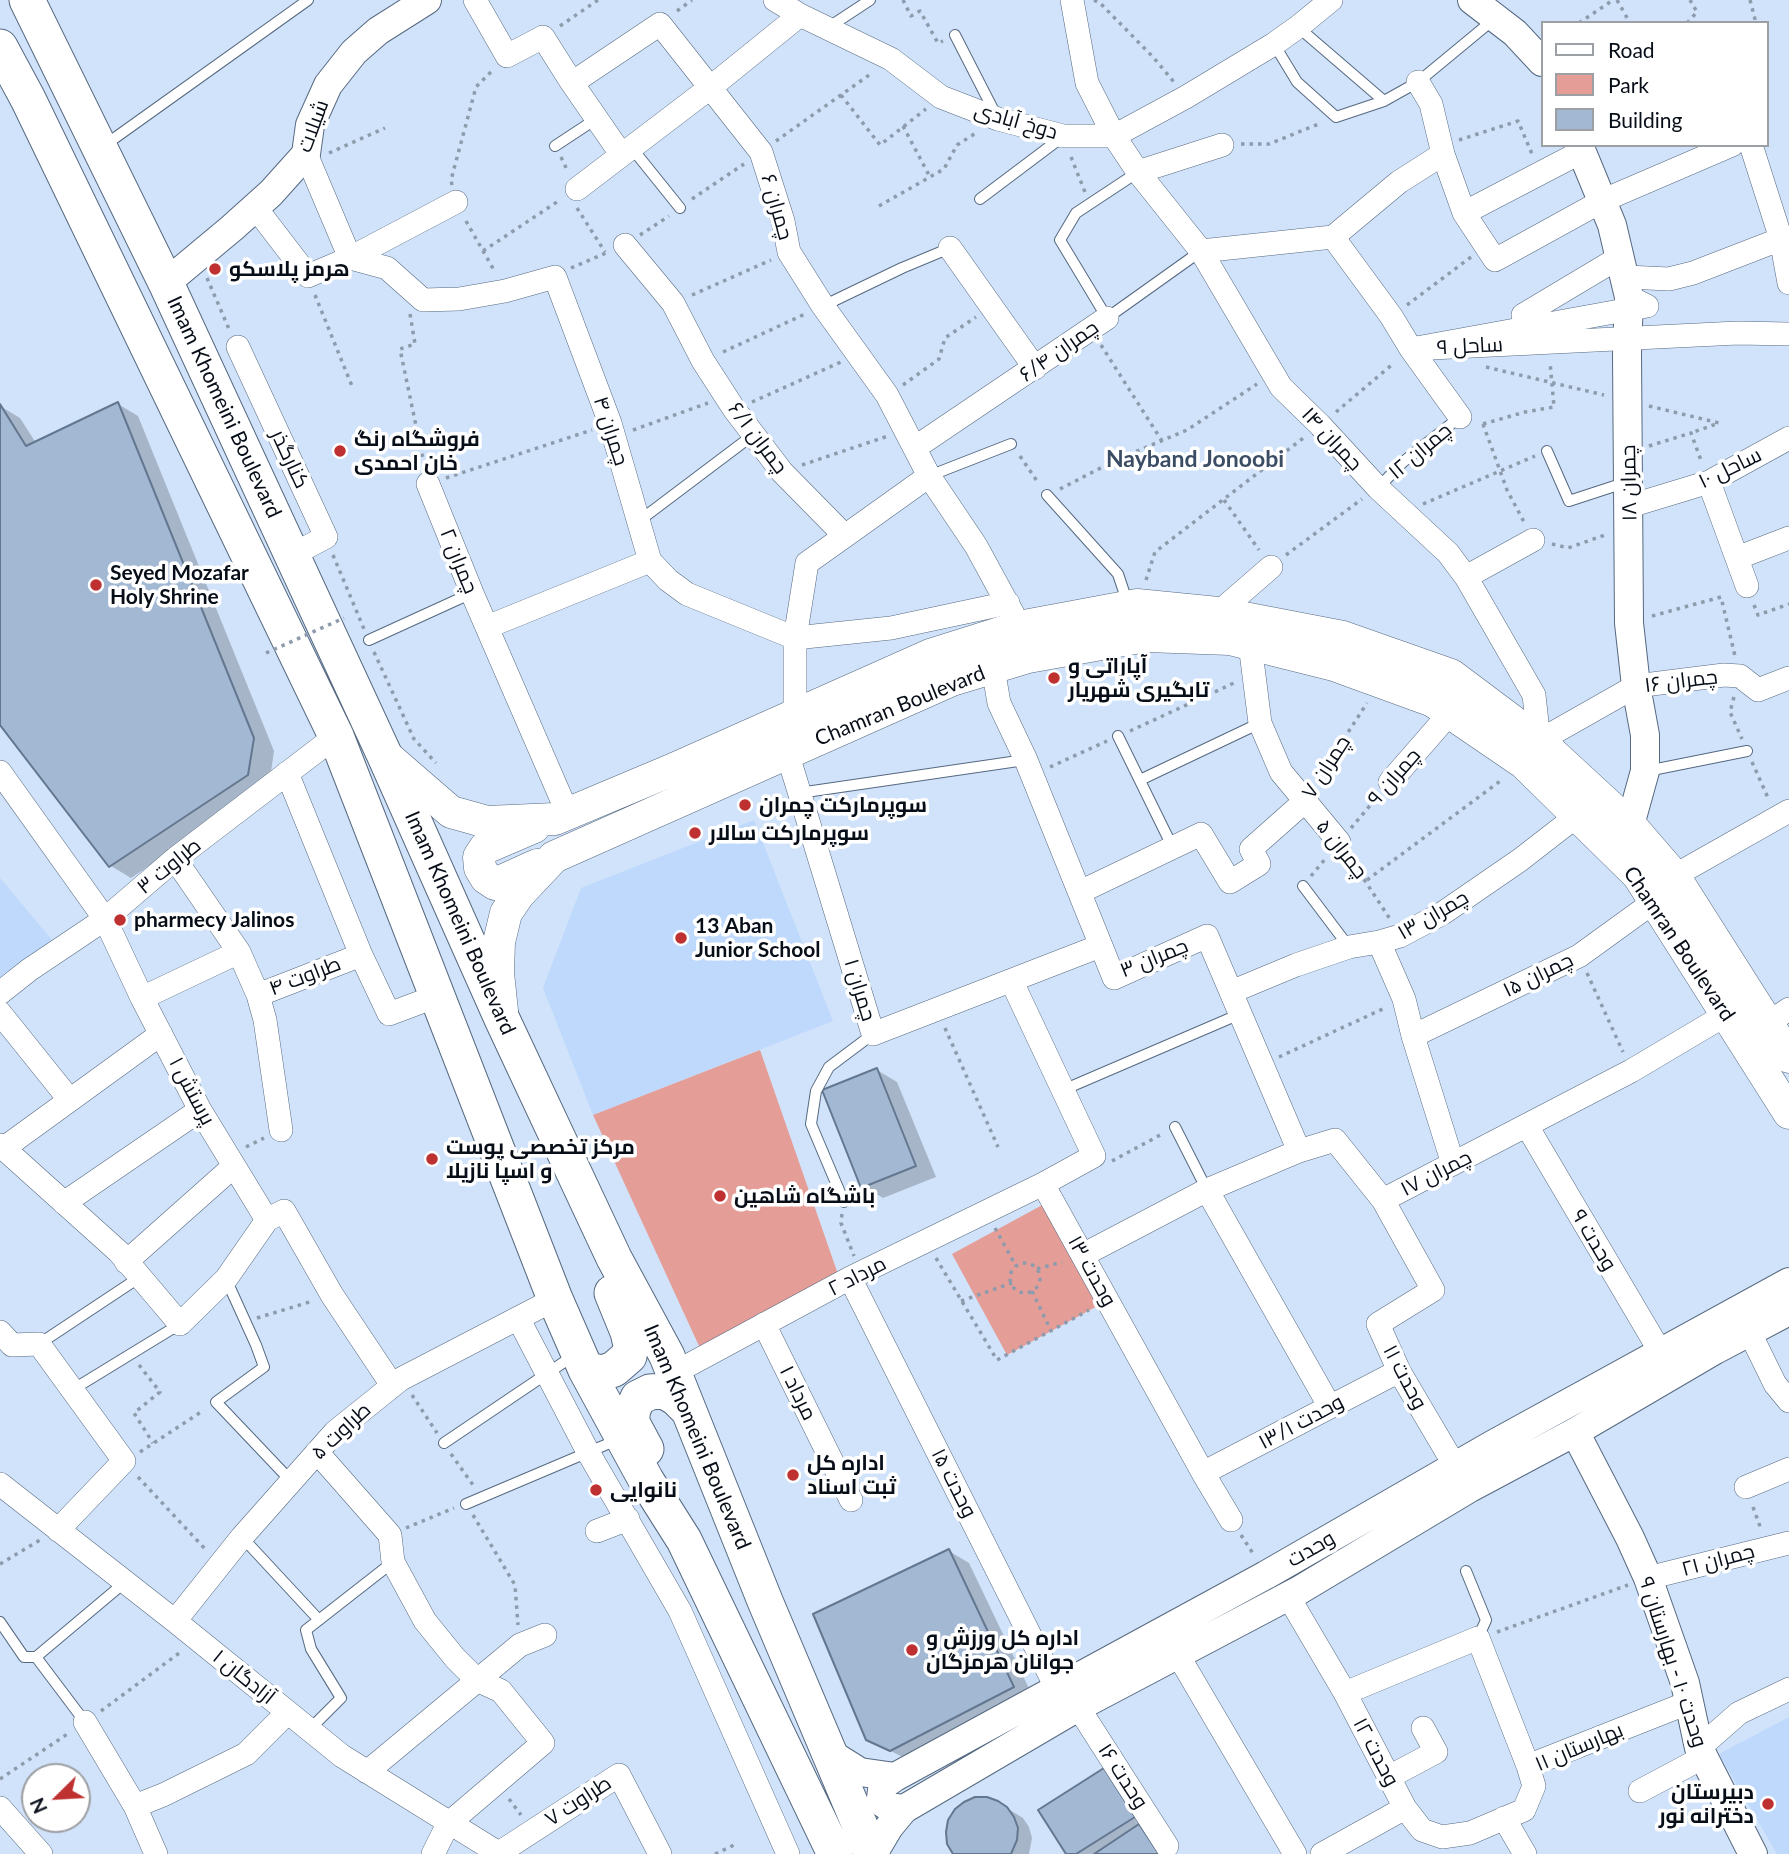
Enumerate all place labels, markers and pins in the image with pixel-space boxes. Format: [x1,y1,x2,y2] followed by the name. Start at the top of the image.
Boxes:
[229,256,350,282] place label: هرمز پلاسکو
[207,261,223,277] marker: هرمز پلاسکو
[354,426,480,476] place label: فروشگاه رنگ خان احمدی
[332,443,348,459] marker: فروشگاه رنگ خان احمدی
[110,560,249,610] place label: Seyed Mozafar Holy Shrine
[88,577,104,593] marker: Seyed Mozafar Holy Shrine
[1068,653,1209,703] place label: آپاراتی و تابگیری شهریار
[1046,670,1062,686] marker: آپاراتی و تابگیری شهریار
[759,792,927,818] place label: سوپرمارکت چمران
[737,797,753,813] marker: سوپرمارکت چمران
[709,820,869,846] place label: سوپرمارکت سالار
[687,825,703,841] marker: سوپرمارکت سالار
[134,907,294,933] place label: pharmecy Jalinos
[112,912,128,928] marker: pharmecy Jalinos
[695,913,821,963] place label: 13 Aban Junior School
[673,930,689,946] marker: 13 Aban Junior School
[446,1134,635,1184] place label: مرکز تخصصی پوست و اسپا نازیلا
[424,1151,440,1167] marker: مرکز تخصصی پوست و اسپا نازیلا
[734,1183,875,1209] place label: باشگاه شاهین
[712,1188,728,1204] marker: باشگاه شاهین
[807,1450,896,1500] place label: اداره کل ثبت اسناد
[785,1467,801,1483] marker: اداره کل ثبت اسناد
[610,1477,677,1503] place label: نانوایی
[588,1482,604,1498] marker: نانوایی
[926,1625,1079,1675] place label: اداره کل ورزش و جوانان هرمزگان
[904,1642,920,1658] marker: اداره کل ورزش و جوانان هرمزگان
[1659,1779,1754,1829] place label: دبیرستان دخترانه نور
[1760,1796,1776,1812] marker: دبیرستان دخترانه نور

